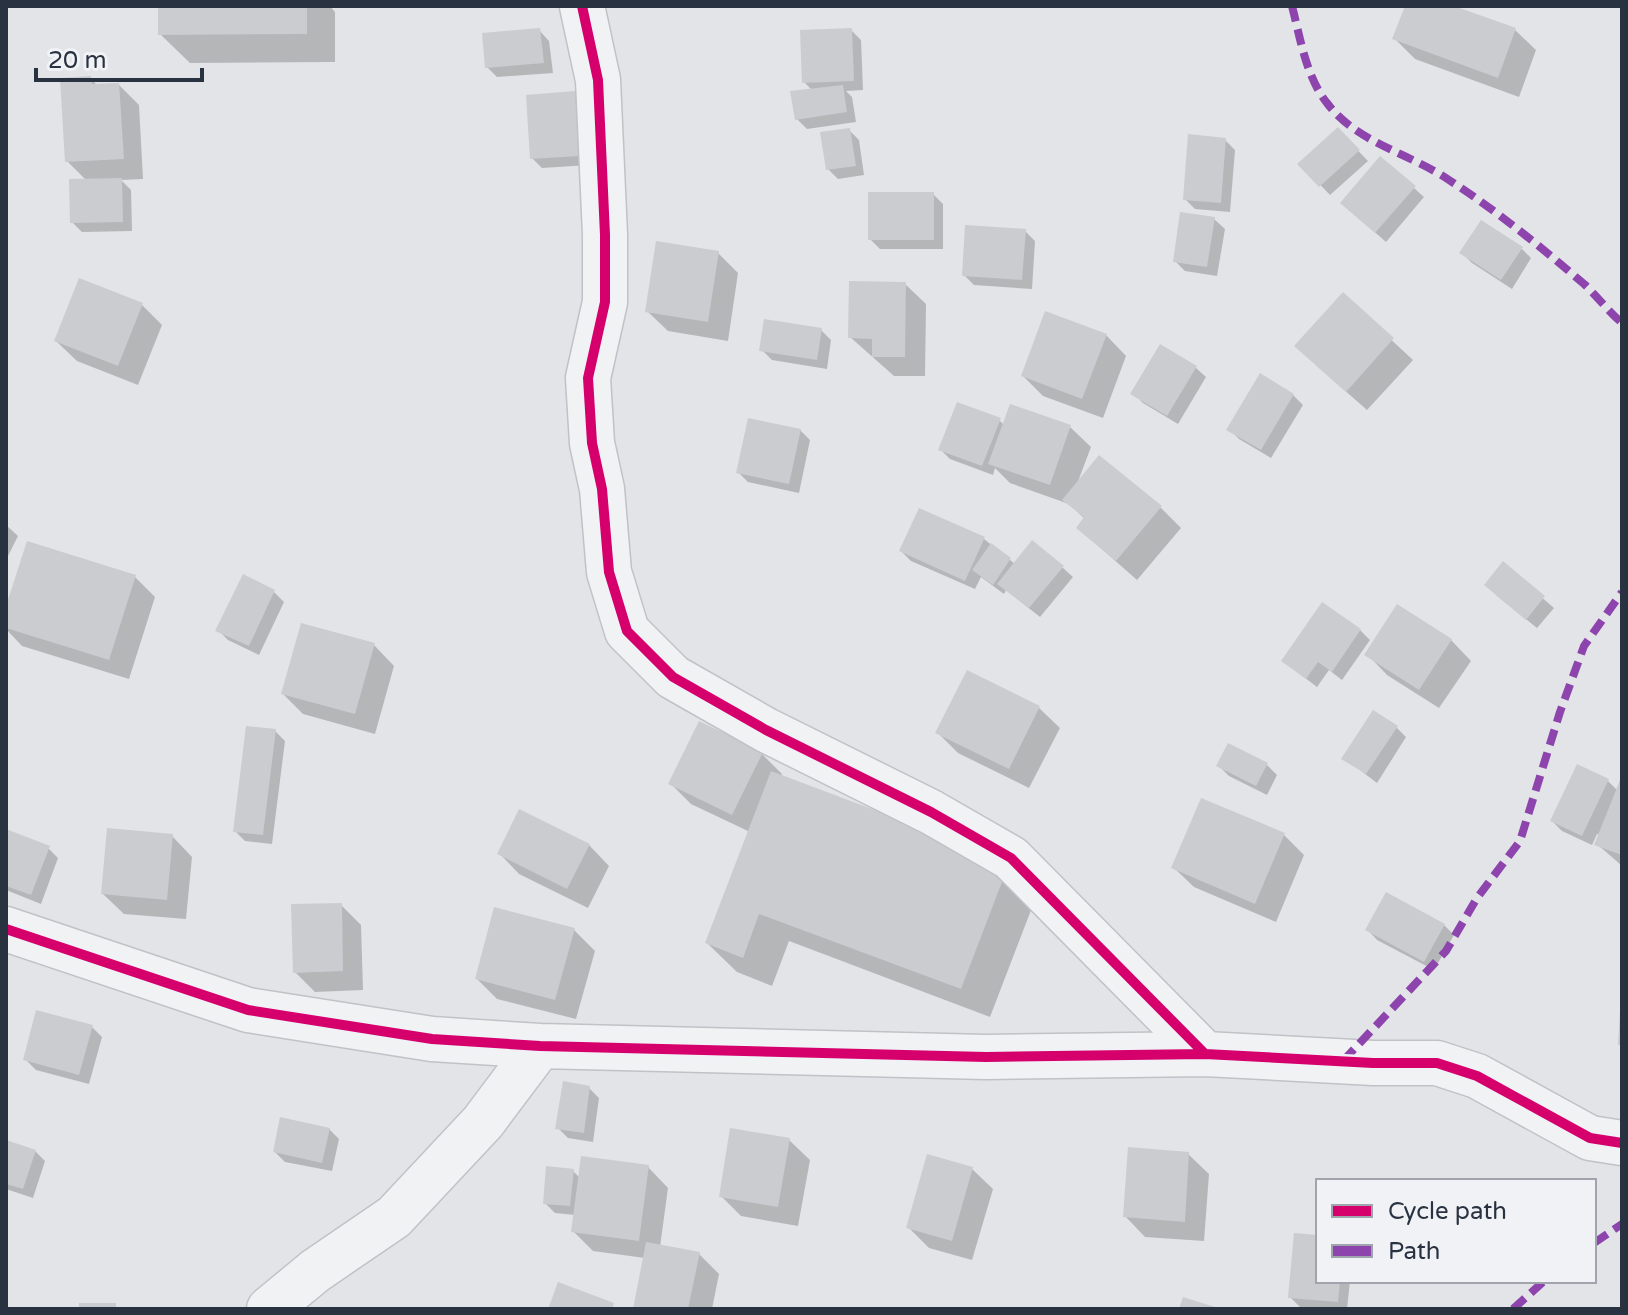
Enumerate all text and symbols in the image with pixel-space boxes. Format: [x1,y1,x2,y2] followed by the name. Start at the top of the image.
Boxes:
[36,32,202,82] scale bar
[48,46,106,75] text: 20 m
[1316,1179,1596,1283] legend
[1388,1197,1507,1226] text: Cycle path
[1388,1237,1441,1266] text: Path

